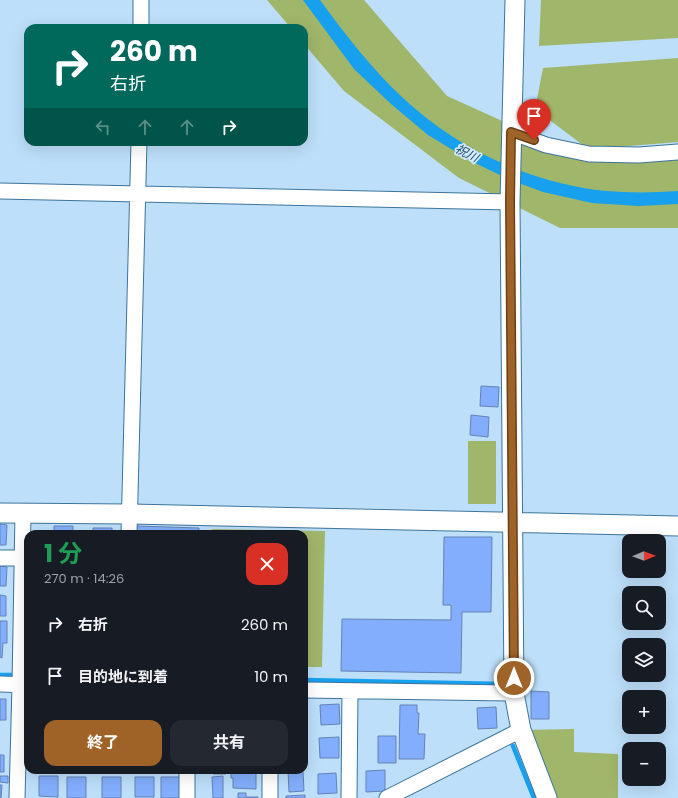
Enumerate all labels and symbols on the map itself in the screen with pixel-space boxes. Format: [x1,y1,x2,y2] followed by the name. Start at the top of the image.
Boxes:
[517,99,551,140] pin
[452,140,483,167] water label: 祝川
[622,534,666,578] north arrow
[493,657,535,699] position arrow

